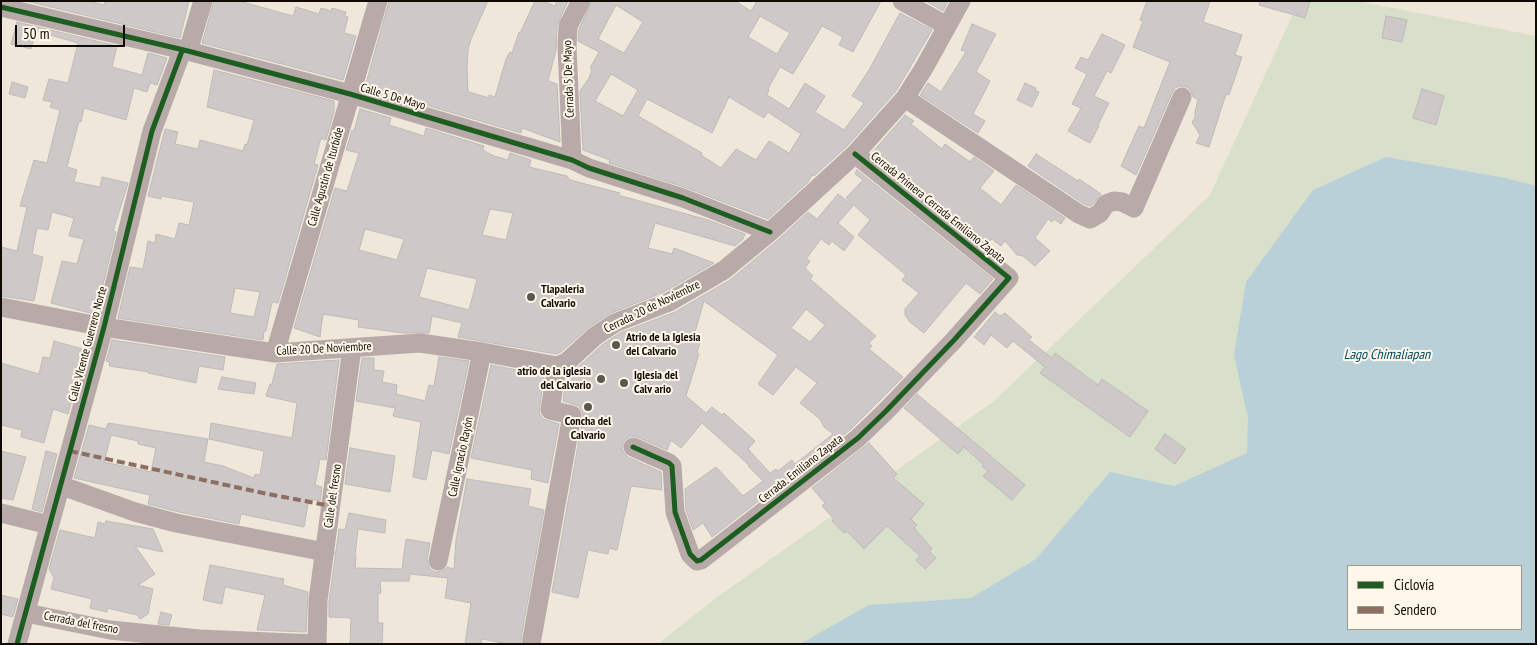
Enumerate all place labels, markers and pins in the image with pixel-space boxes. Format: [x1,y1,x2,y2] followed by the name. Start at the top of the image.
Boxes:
[541,283,584,311] place label: Tlapaleria Calvario
[525,291,537,303] marker: Tlapaleria Calvario
[626,331,701,359] place label: Atrio de la Iglesia del Calvario
[610,339,622,351] marker: Atrio de la Iglesia del Calvario
[517,365,591,393] place label: atrio de la iglesia del Calvario
[634,369,678,397] place label: Iglesia del Calv ario
[595,373,607,385] marker: atrio de la iglesia del Calvario
[618,377,630,389] marker: Iglesia del Calv ario
[582,401,594,413] marker: Concha del Calvario
[565,415,611,443] place label: Concha del Calvario

